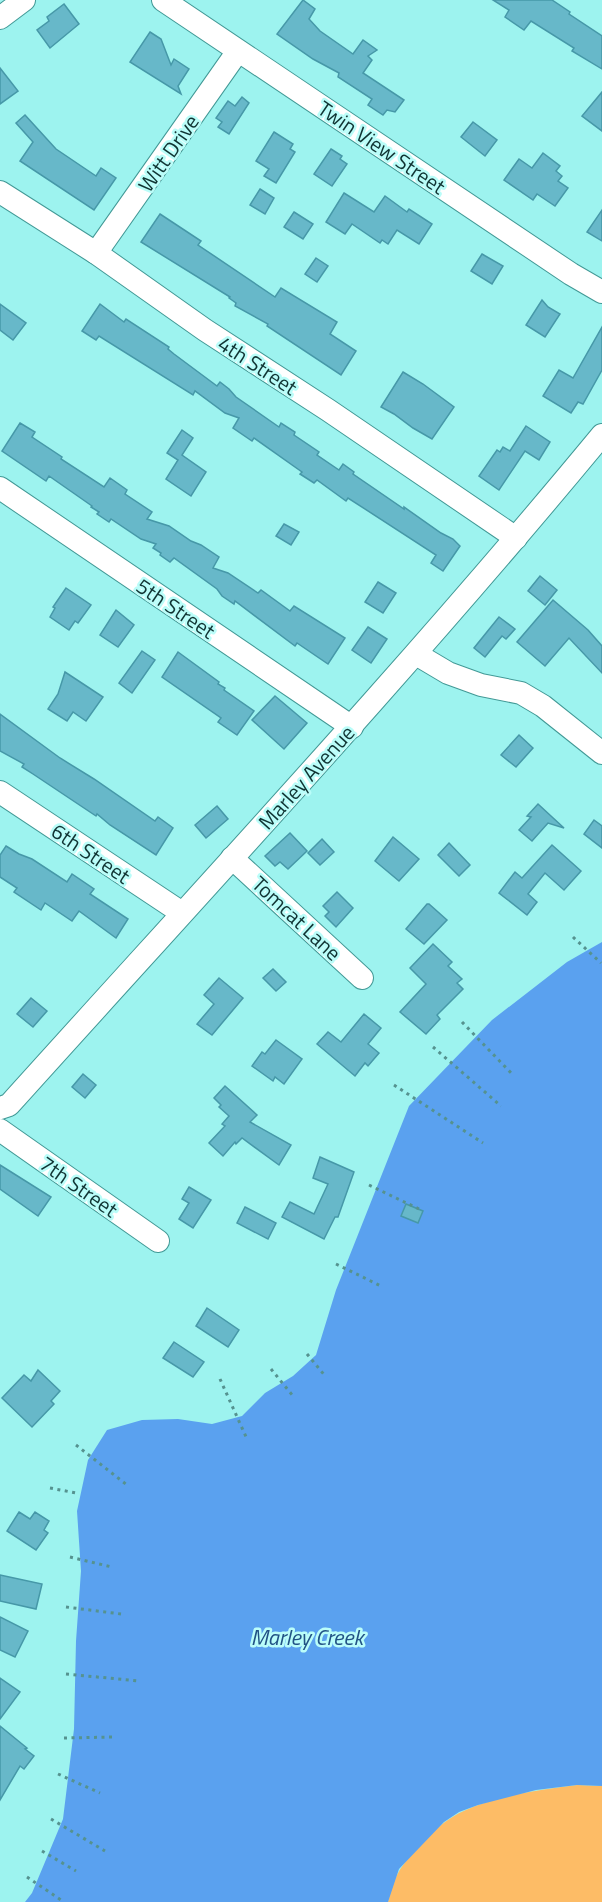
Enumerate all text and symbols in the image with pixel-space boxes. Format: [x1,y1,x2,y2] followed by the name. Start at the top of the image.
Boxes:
[312,92,453,202] street label: Twin View Street
[130,108,206,198] street label: Witt Drive
[212,327,305,403] street label: 4th Street
[130,570,222,647] street label: 5th Street
[250,718,362,836] street label: Marley Avenue
[45,815,137,892] street label: 6th Street
[245,868,349,968] street label: Tomcat Lane
[33,1147,125,1225] street label: 7th Street
[251,1620,365,1654] water label: Marley Creek

